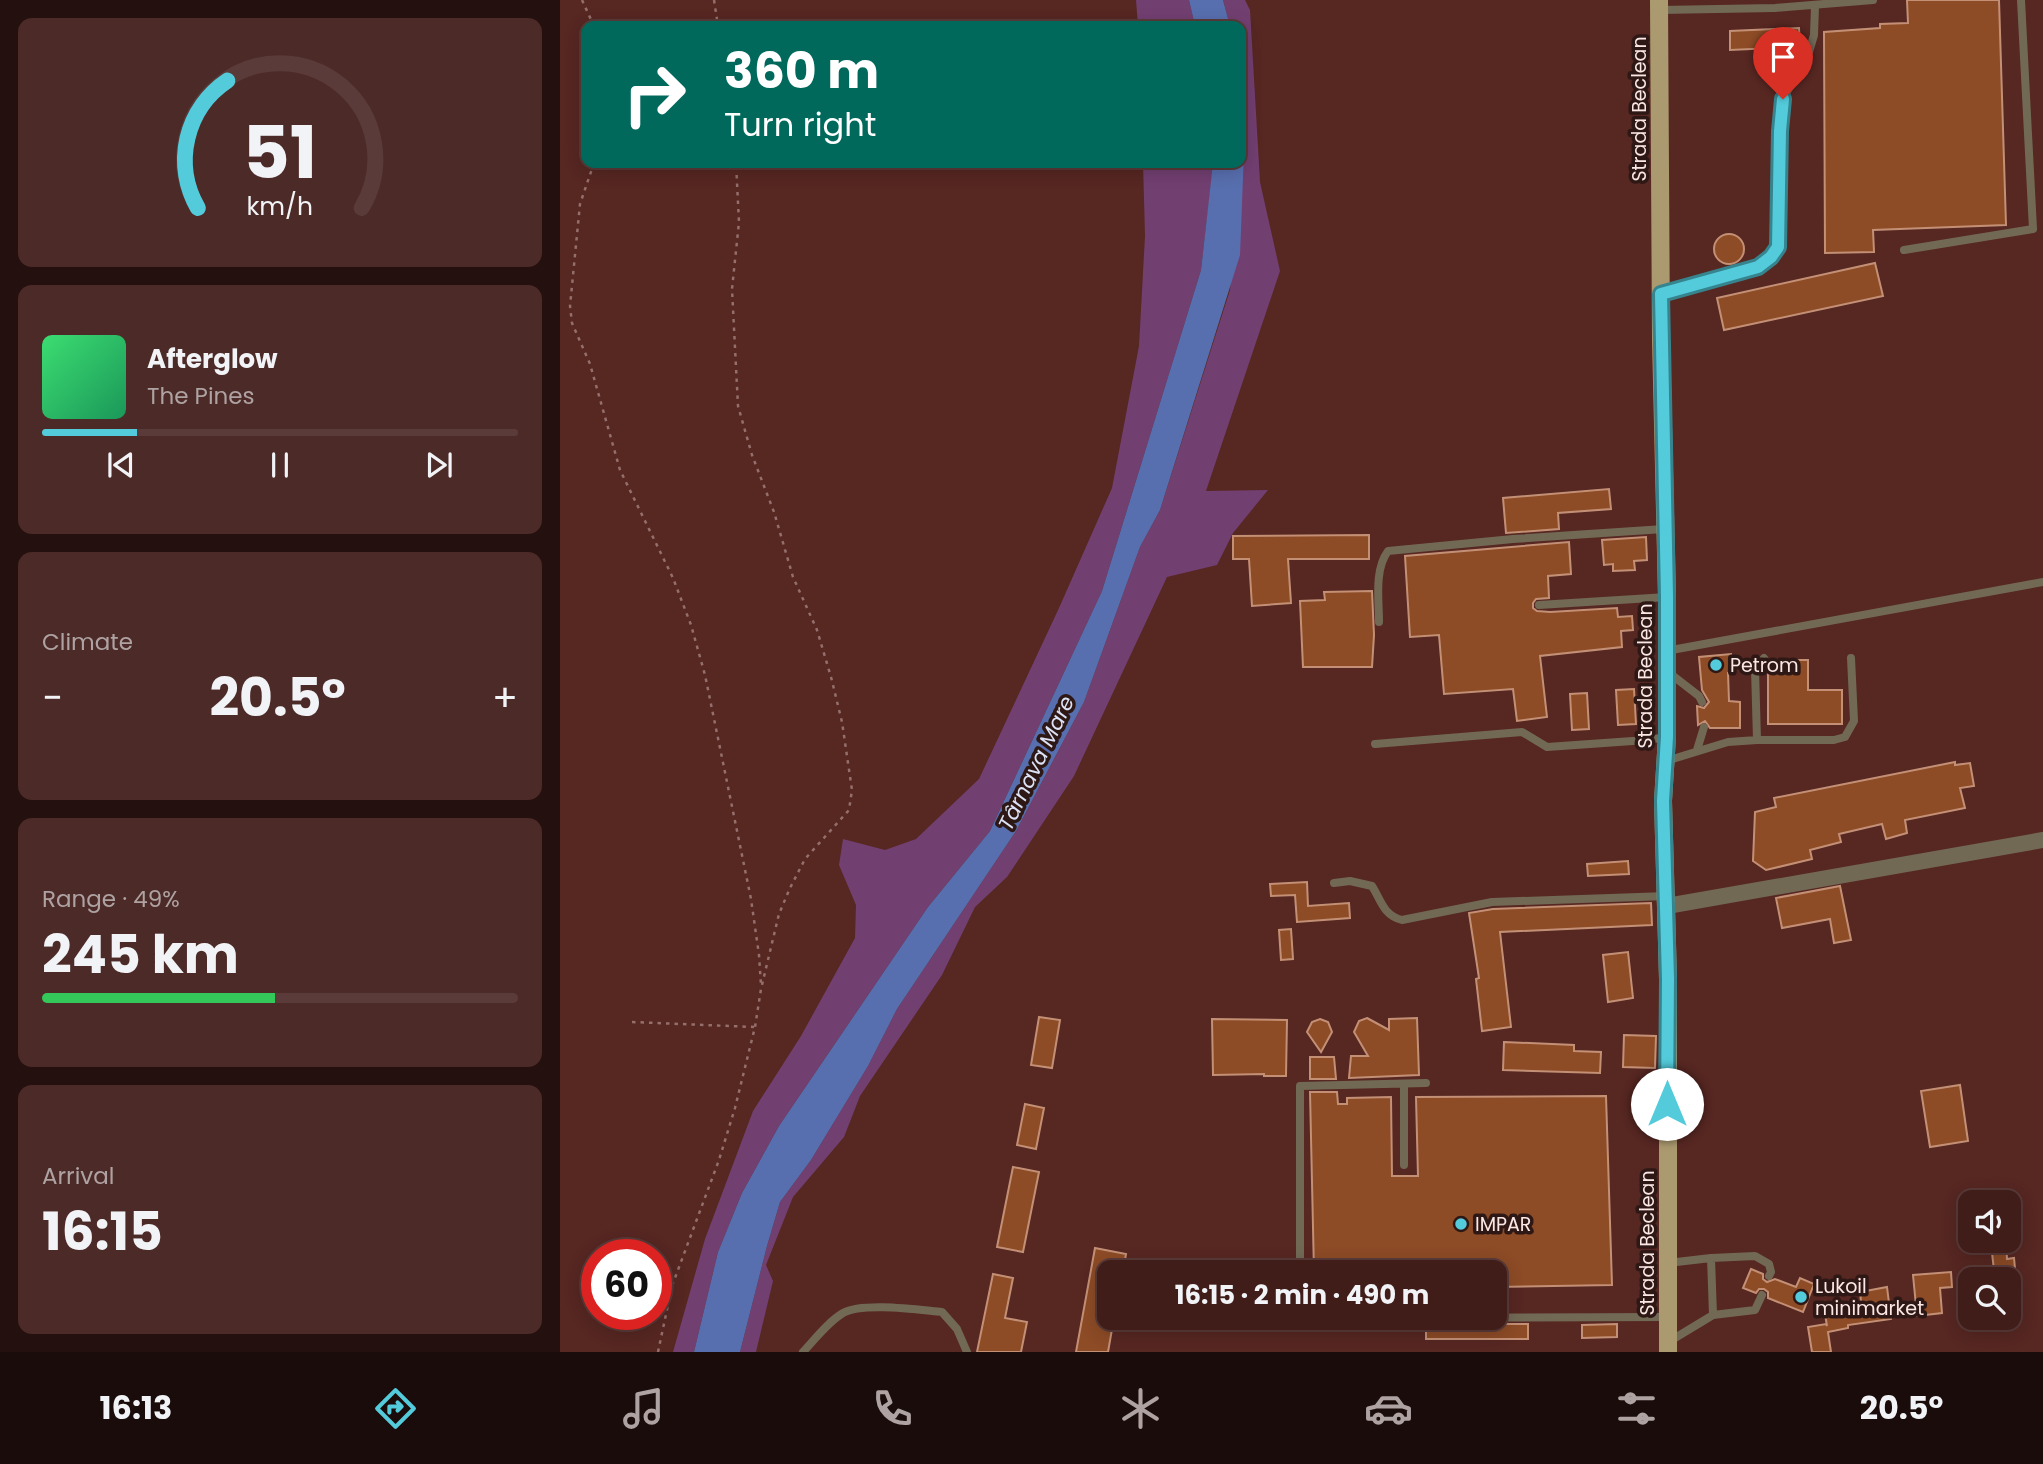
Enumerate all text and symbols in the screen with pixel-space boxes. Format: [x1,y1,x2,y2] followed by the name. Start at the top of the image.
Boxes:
[1753,27,1813,99] pin
[1626,36,1653,182] street label: Strada Beclean
[724,37,879,105] text: 360 m
[1764,38,1802,76] icon: arrive
[609,49,700,140] icon: right
[724,102,876,147] text: Turn right
[243,103,317,204] text: 51
[247,189,313,224] text: km/h
[147,341,278,377] text: Afterglow
[147,380,255,412] text: The Pines
[102,446,140,484] icon: previous
[261,446,299,484] icon: pause
[420,446,458,484] icon: next
[1632,603,1659,749] street label: Strada Beclean
[42,626,133,658] text: Climate
[1730,652,1799,679] place label: Petrom
[1708,657,1724,673] marker: Petrom
[209,661,346,734] text: 20.5°
[42,671,63,724] text: −
[492,671,518,724] text: +
[991,691,1081,835] water label: Târnava Mare
[42,883,180,915] text: Range · 49%
[42,918,239,991] text: 245 km
[1630,1067,1704,1141] position arrow
[42,1160,114,1192] text: Arrival
[1634,1170,1661,1316] street label: Strada Beclean
[1958,1190,2021,1330] map controls
[1958,1190,2021,1253] button: sound
[42,1195,163,1268] text: 16:15
[1475,1211,1531,1238] place label: IMPAR
[1453,1216,1469,1232] marker: IMPAR
[581,1239,672,1330] speed limit sign: 60
[1958,1267,2021,1330] button: search
[1815,1273,1924,1322] place label: Lukoil minimarket
[1175,1277,1429,1313] text: 16:15 · 2 min · 490 m
[1793,1289,1809,1305] marker: Lukoil minimarket
[371,1384,420,1433] icon: directions
[619,1384,668,1433] icon: music
[868,1384,917,1433] icon: phone
[1116,1384,1165,1433] icon: climate
[1364,1384,1413,1433] icon: car
[1612,1384,1661,1433] icon: filters
[100,1385,172,1430] text: 16:13
[1860,1385,1943,1430] text: 20.5°

